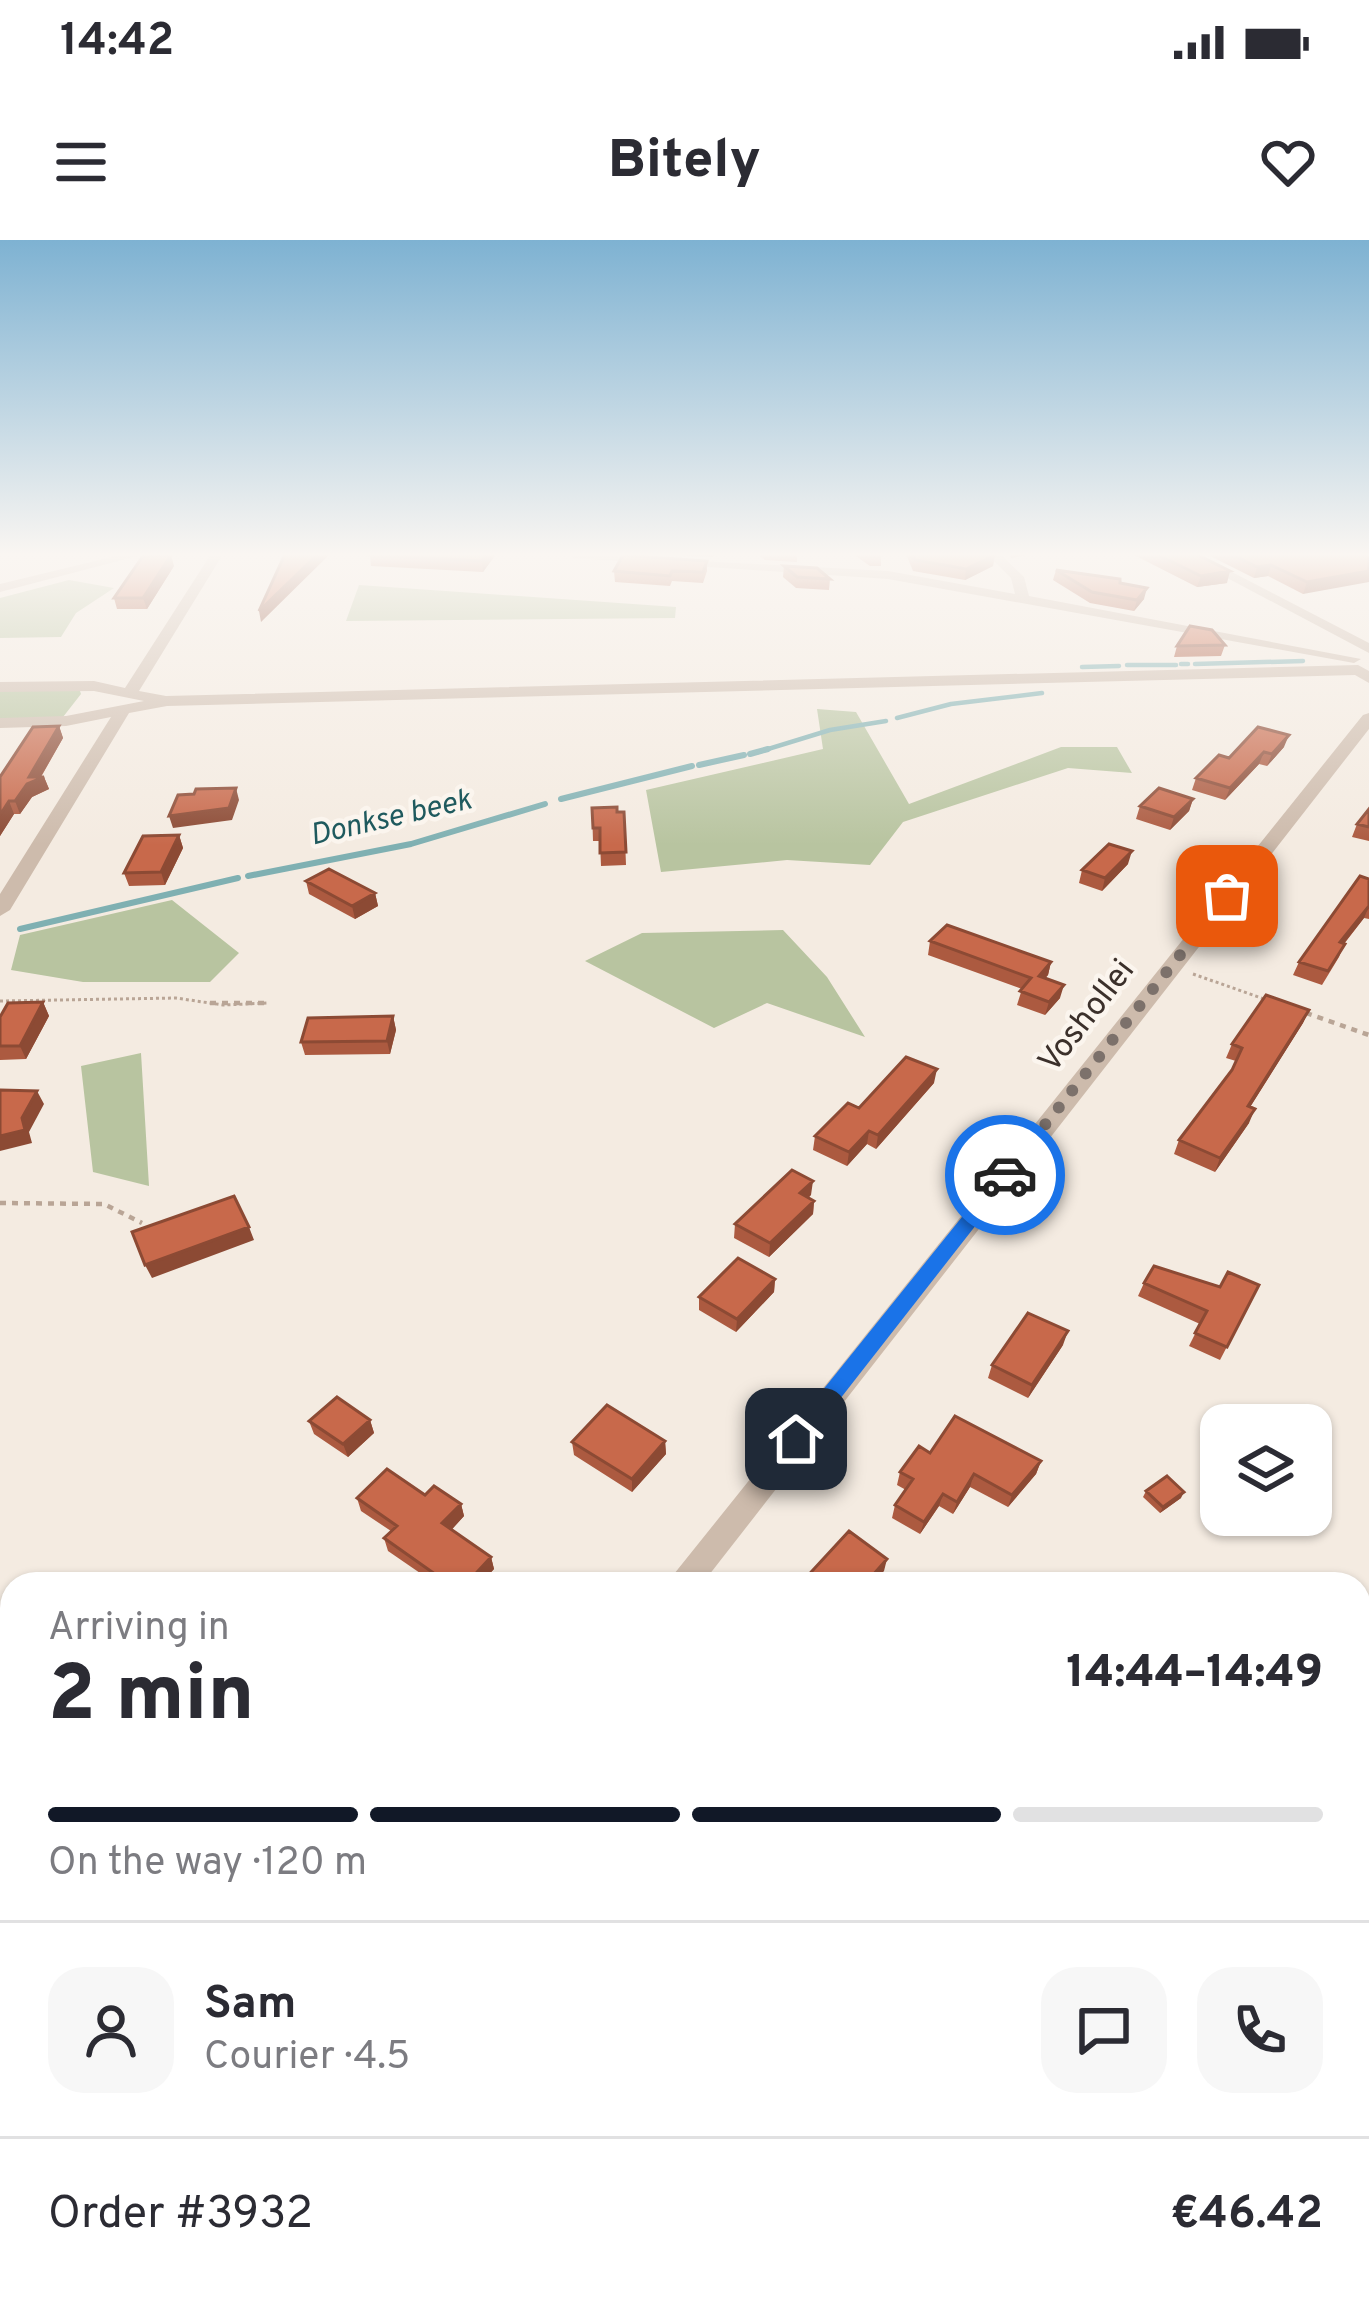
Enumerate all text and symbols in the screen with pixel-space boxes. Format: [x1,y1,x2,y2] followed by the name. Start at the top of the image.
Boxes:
[60,14,174,71] text: 14:42
[608,128,761,197] text: Bitely
[48,129,114,195] icon: menu
[1255,129,1321,195] icon: heart
[307,782,476,856] water label: Donkse beek
[1176,845,1278,947] pin
[1194,863,1260,929] icon: bag
[1031,952,1145,1082] street label: Voshollei
[945,1115,1065,1235] courier
[972,1142,1038,1208] icon: car
[745,1388,847,1490] pin
[1200,1404,1332,1536] map controls
[1200,1404,1332,1536] button: layers
[763,1406,829,1472] icon: home
[48,1605,230,1654] text: Arriving in
[1066,1646,1323,1703] text: 14:44–14:49
[48,1649,254,1748] text: 2 min
[48,1840,367,1889] text: On the way · 120 m
[48,1967,174,2093] button: person
[1041,1967,1167,2093] button: chat
[1197,1967,1323,2093] button: phone
[204,1977,296,2034] text: Sam
[204,2034,410,2083] text: Courier · 4.5
[48,2187,313,2244] text: Order #3932
[1170,2187,1323,2244] text: €46.42

